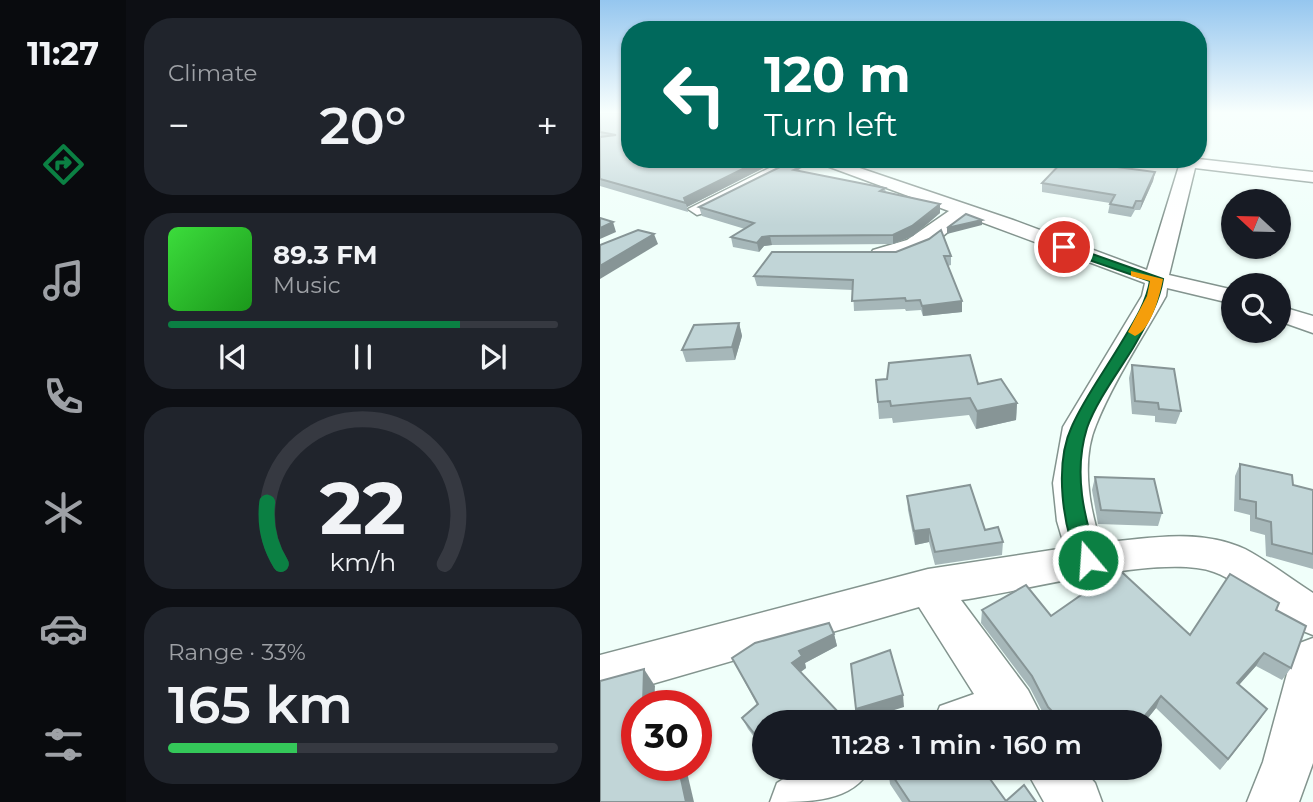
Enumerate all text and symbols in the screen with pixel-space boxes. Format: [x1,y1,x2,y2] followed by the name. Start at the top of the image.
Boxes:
[27,34,99,73] text: 11:27
[764,45,911,104] text: 120 m
[649,49,740,140] icon: left
[168,59,257,87] text: Climate
[319,94,407,157] text: 20°
[168,102,190,149] text: −
[536,102,558,149] text: +
[764,105,898,144] text: Turn left
[39,140,88,189] icon: directions
[1221,189,1291,259] north arrow
[1221,189,1291,343] map controls
[1034,217,1094,277] pin
[1045,228,1083,266] icon: arrive
[273,239,378,271] text: 89.3 FM
[39,256,88,305] icon: music
[273,271,341,299] text: Music
[1221,273,1291,343] button: search
[214,338,252,376] icon: previous
[344,338,382,376] icon: pause
[474,338,512,376] icon: next
[39,372,88,421] icon: phone
[320,465,406,553] text: 22
[39,488,88,537] icon: climate
[1051,523,1125,597] position arrow
[330,547,396,577] text: km/h
[39,604,88,653] icon: car
[168,638,306,666] text: Range · 33%
[168,673,353,736] text: 165 km
[621,690,712,781] speed limit sign: 30
[39,720,88,769] icon: filters
[832,729,1082,761] text: 11:28 · 1 min · 160 m

